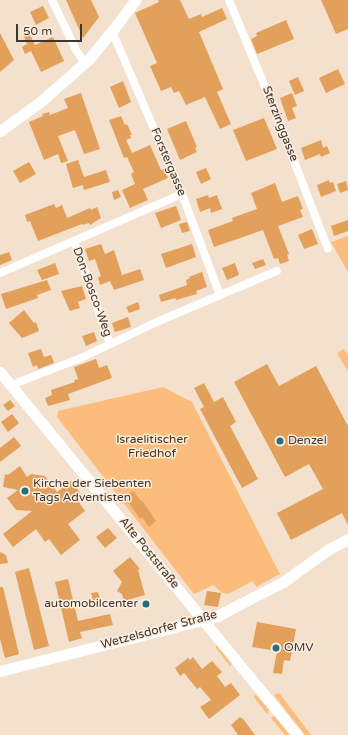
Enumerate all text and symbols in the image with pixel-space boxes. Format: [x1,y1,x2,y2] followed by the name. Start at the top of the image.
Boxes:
[18,16,84,42] scale bar
[23,24,52,38] text: 50 m
[259,84,301,164] street label: Sterzinggasse
[147,126,189,198] street label: Forstergasse
[69,245,115,339] street label: Don-Bosco-Weg
[116,433,188,461] park label: Israelitischer Friedhof
[288,434,327,448] place label: Denzel
[275,436,285,446] marker: Denzel
[33,477,151,505] place label: Kirche der Siebenten Tags Adventisten
[20,486,30,496] marker: Kirche der Siebenten Tags Adventisten
[116,514,182,592] street label: Alte Poststraße
[44,597,138,611] place label: automobilcenter
[141,599,151,609] marker: automobilcenter
[99,608,219,652] street label: Wetzelsdorfer Straße
[284,641,314,655] place label: OMV
[271,643,281,653] marker: OMV

